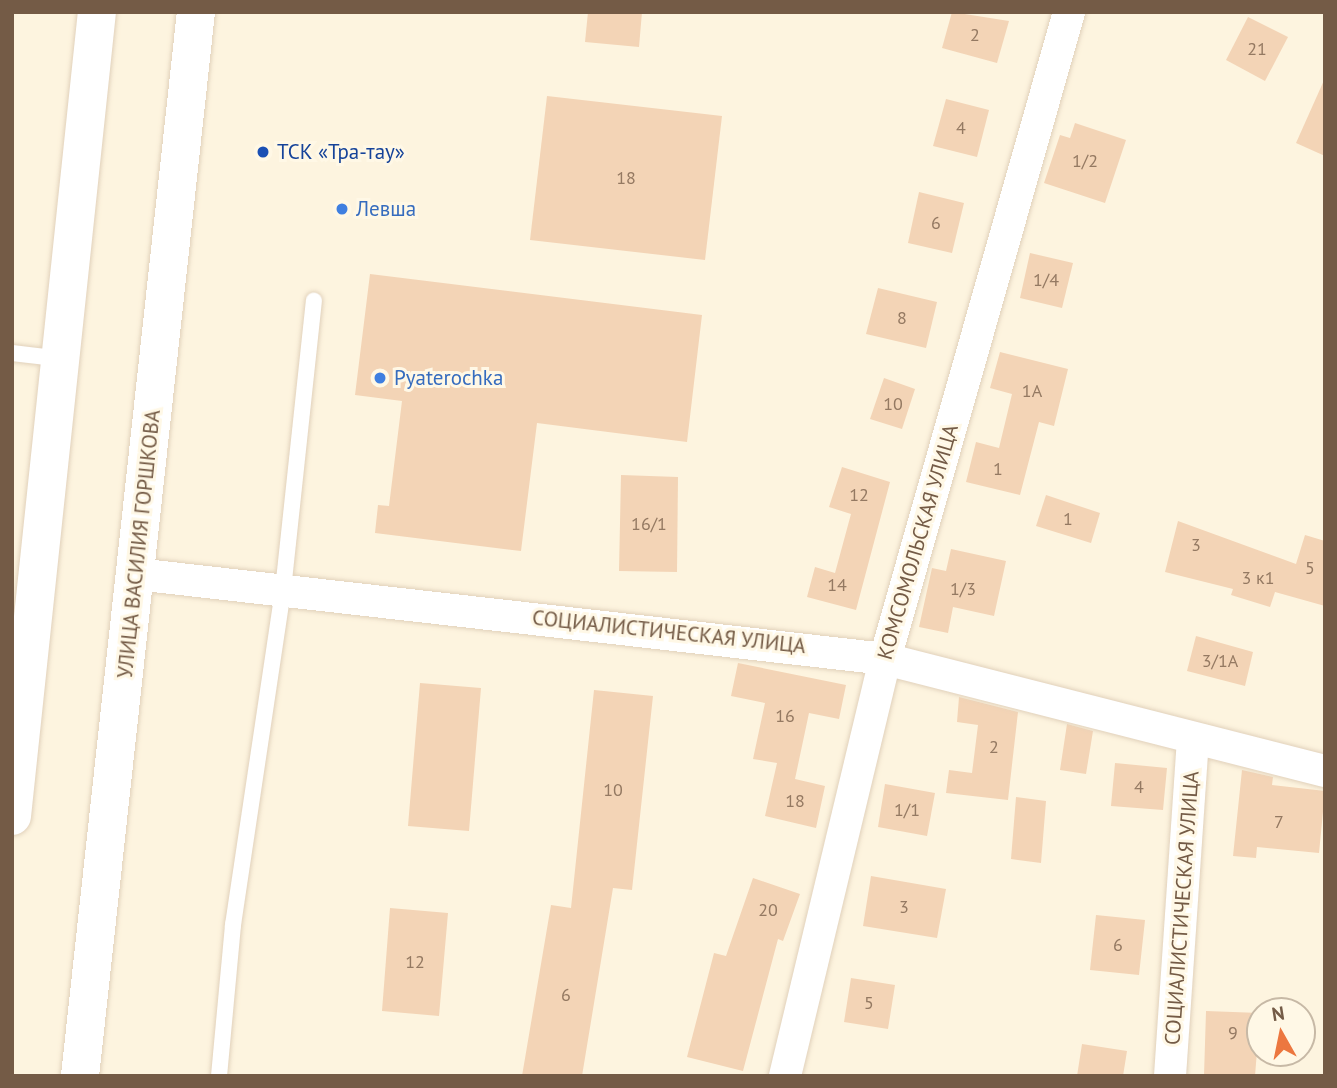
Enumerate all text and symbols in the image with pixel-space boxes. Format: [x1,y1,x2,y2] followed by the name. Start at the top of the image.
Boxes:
[970,24,980,46] house number: 2
[1247,38,1267,60] house number: 21
[956,117,966,139] house number: 4
[277,139,405,165] place label: ТСК «Тра-тау»
[255,144,271,160] marker: ТСК «Тра-тау»
[1072,150,1098,172] house number: 1/2
[616,167,636,189] house number: 18
[356,196,416,222] place label: Левша
[334,201,350,217] marker: Левша
[931,212,941,234] house number: 6
[1033,269,1059,291] house number: 1/4
[897,307,907,329] house number: 8
[394,365,503,391] place label: Pyaterochka
[372,370,388,386] marker: Pyaterochka
[1022,380,1042,402] house number: 1А
[883,393,903,415] house number: 10
[112,408,166,680] street label: УЛИЦА ВАСИЛИЯ ГОРШКОВА
[872,421,964,663] street label: КОМСОМОЛЬСКАЯ УЛИЦА
[993,458,1003,480] house number: 1
[849,484,869,506] house number: 12
[1063,508,1073,530] house number: 1
[631,513,667,535] house number: 16/1
[1191,534,1201,556] house number: 3
[1305,557,1315,579] house number: 5
[1241,567,1275,589] house number: 3 к1
[827,574,847,596] house number: 14
[950,578,976,600] house number: 1/3
[531,605,807,659] street label: СОЦИАЛИСТИЧЕСКАЯ УЛИЦА
[1202,650,1238,672] house number: 3/1А
[775,705,795,727] house number: 16
[989,736,999,758] house number: 2
[1160,770,1204,1046] street label: СОЦИАЛИСТИЧЕСКАЯ УЛИЦА
[1134,776,1144,798] house number: 4
[603,779,623,801] house number: 10
[785,790,805,812] house number: 18
[894,799,920,821] house number: 1/1
[1274,811,1284,833] house number: 7
[899,896,909,918] house number: 3
[758,899,778,921] house number: 20
[1113,934,1123,956] house number: 6
[405,951,425,973] house number: 12
[561,984,571,1006] house number: 6
[864,992,874,1014] house number: 5
[1246,997,1316,1067] north arrow
[1270,1000,1286,1026] text: N
[1228,1022,1238,1044] house number: 9

